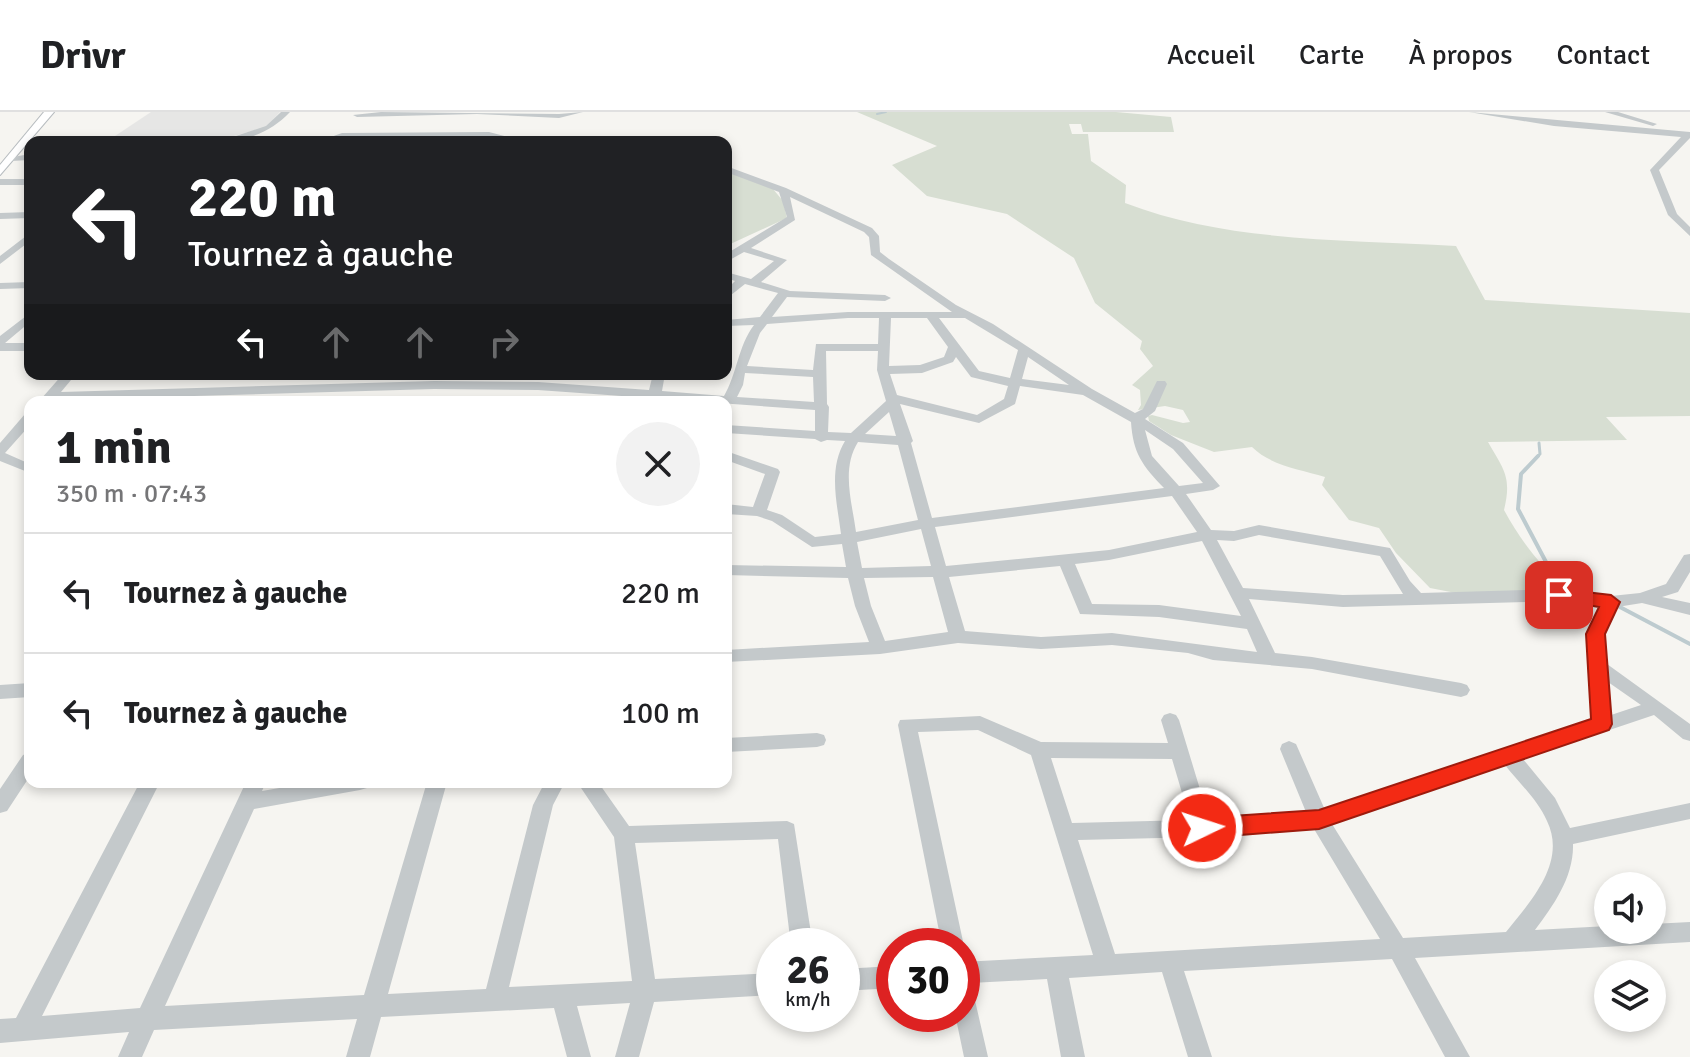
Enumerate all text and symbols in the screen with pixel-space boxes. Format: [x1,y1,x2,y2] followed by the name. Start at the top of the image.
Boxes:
[40,32,126,79] text: Drivr
[1167,38,1255,72] text: Accueil
[1299,38,1364,72] text: Carte
[1408,38,1513,72] text: À propos
[1557,38,1650,72] text: Contact
[188,163,336,232] text: 220 m
[56,168,160,272] icon: left
[188,232,454,277] text: Tournez à gauche
[230,320,274,364] icon: left
[314,320,358,364] icon: ahead
[398,320,442,364] icon: ahead
[482,320,526,364] icon: right
[56,418,172,477] text: 1 min
[616,422,700,506] button: close
[56,478,207,510] text: 350 m · 07:43
[1525,561,1593,629] pin
[56,571,100,615] icon: left
[1537,573,1581,617] icon: arrive
[124,575,347,612] text: Tournez à gauche
[621,575,700,612] text: 220 m
[56,691,100,735] icon: left
[124,695,347,732] text: Tournez à gauche
[621,695,700,732] text: 100 m
[1160,786,1244,870] position arrow
[1594,872,1666,1032] map controls
[1594,872,1666,944] button: sound
[876,928,980,1032] speed limit sign: 30
[786,945,830,995] text: 26
[1594,960,1666,1032] button: layers
[785,987,831,1012] text: km/h

